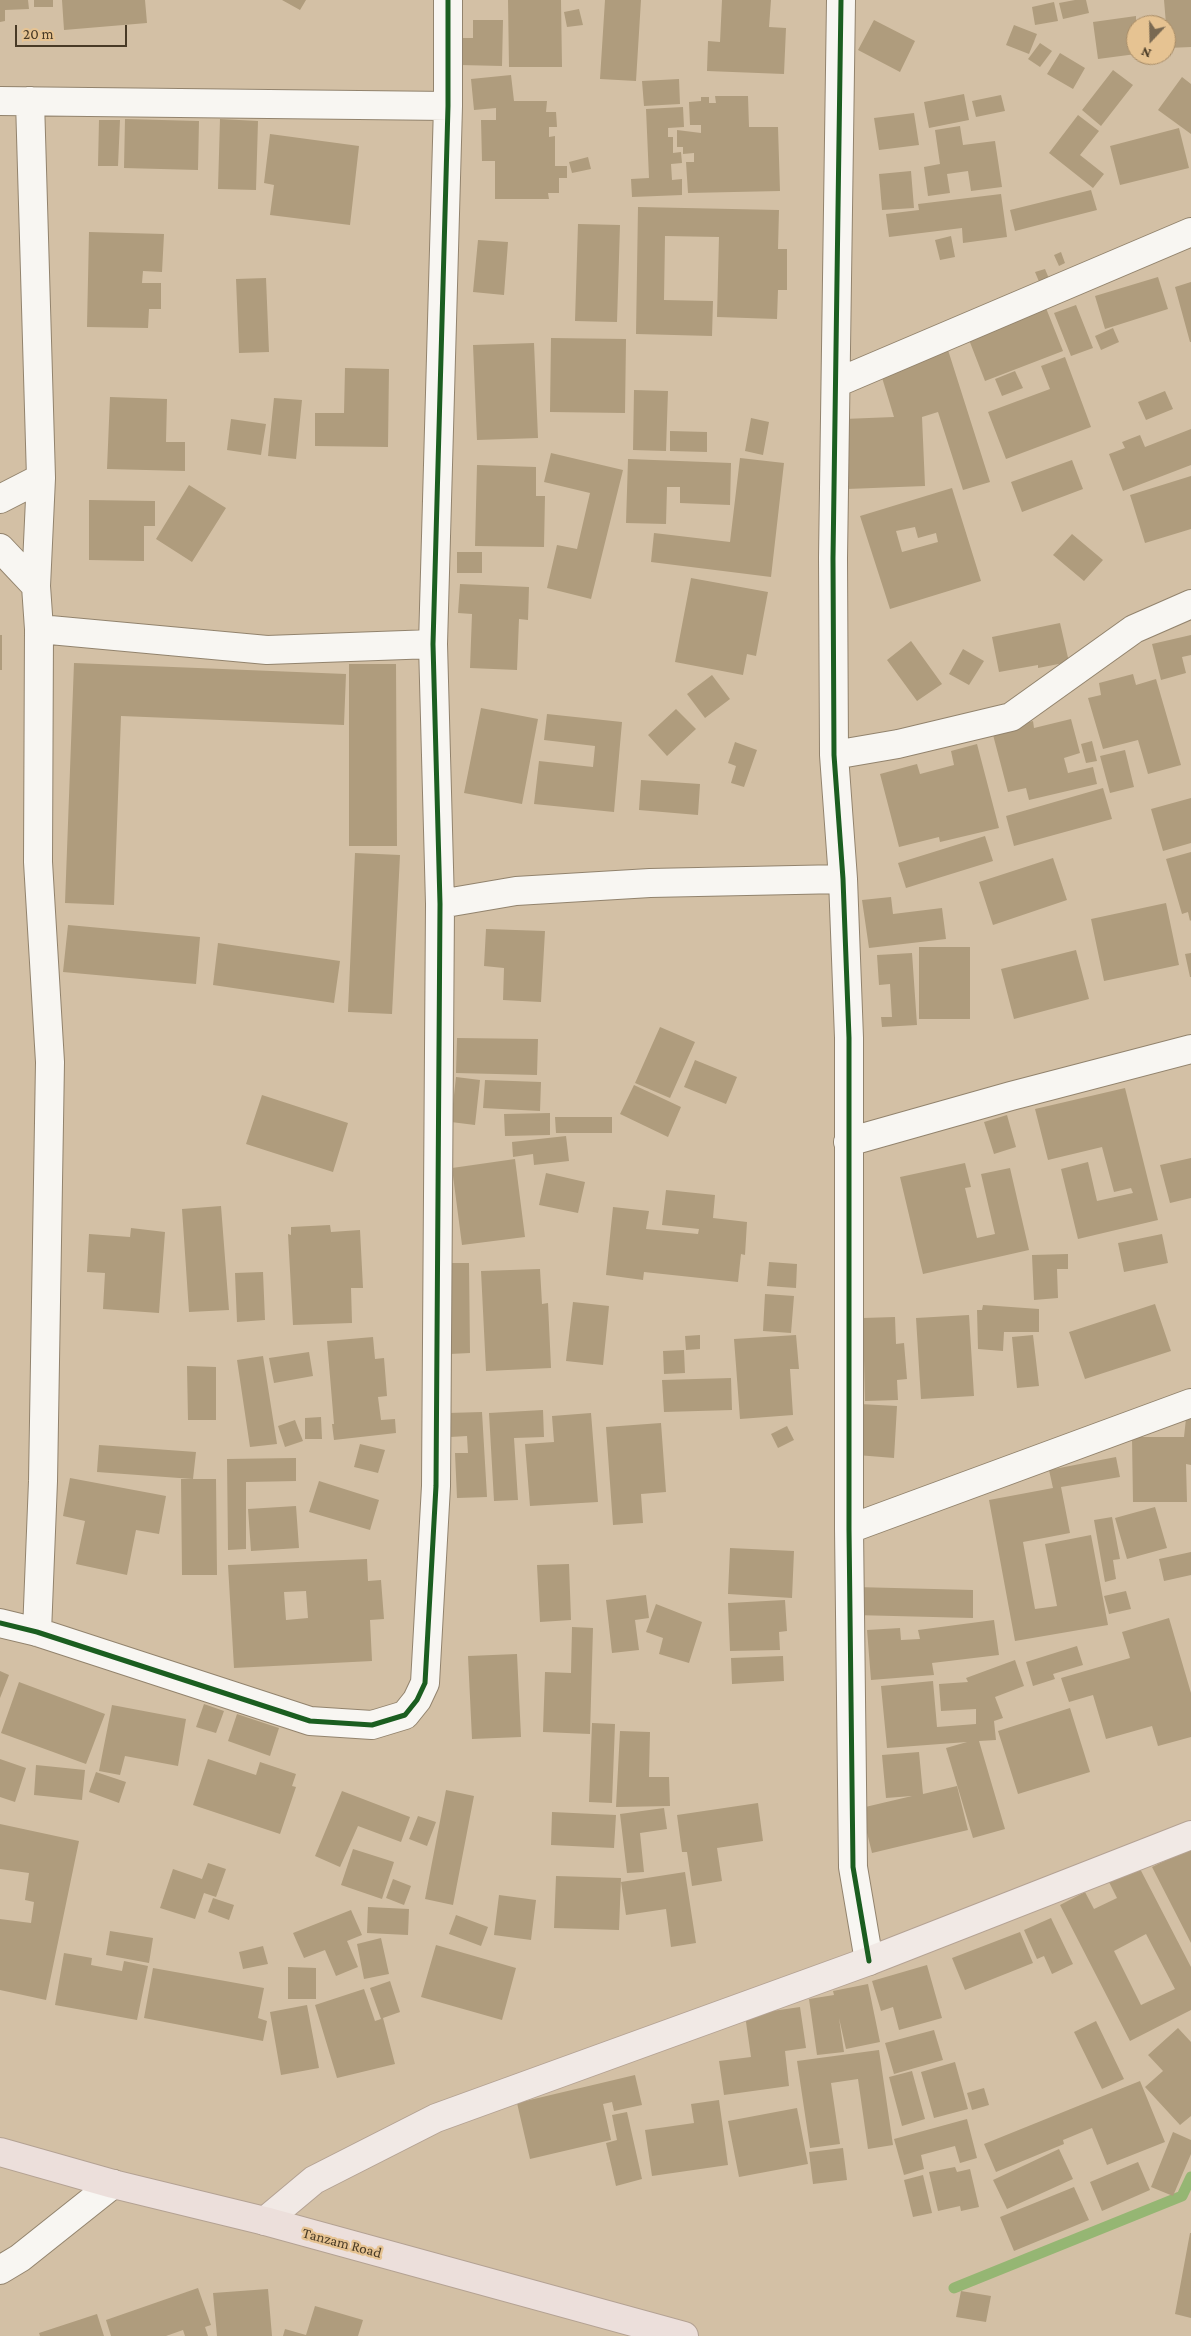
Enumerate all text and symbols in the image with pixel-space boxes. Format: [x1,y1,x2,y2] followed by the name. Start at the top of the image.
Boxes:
[18,15,130,47] scale bar
[1126,15,1176,65] north arrow
[23,26,54,42] text: 20 m
[1139,44,1153,62] text: N
[300,2224,384,2262] street label: Tanzam Road

